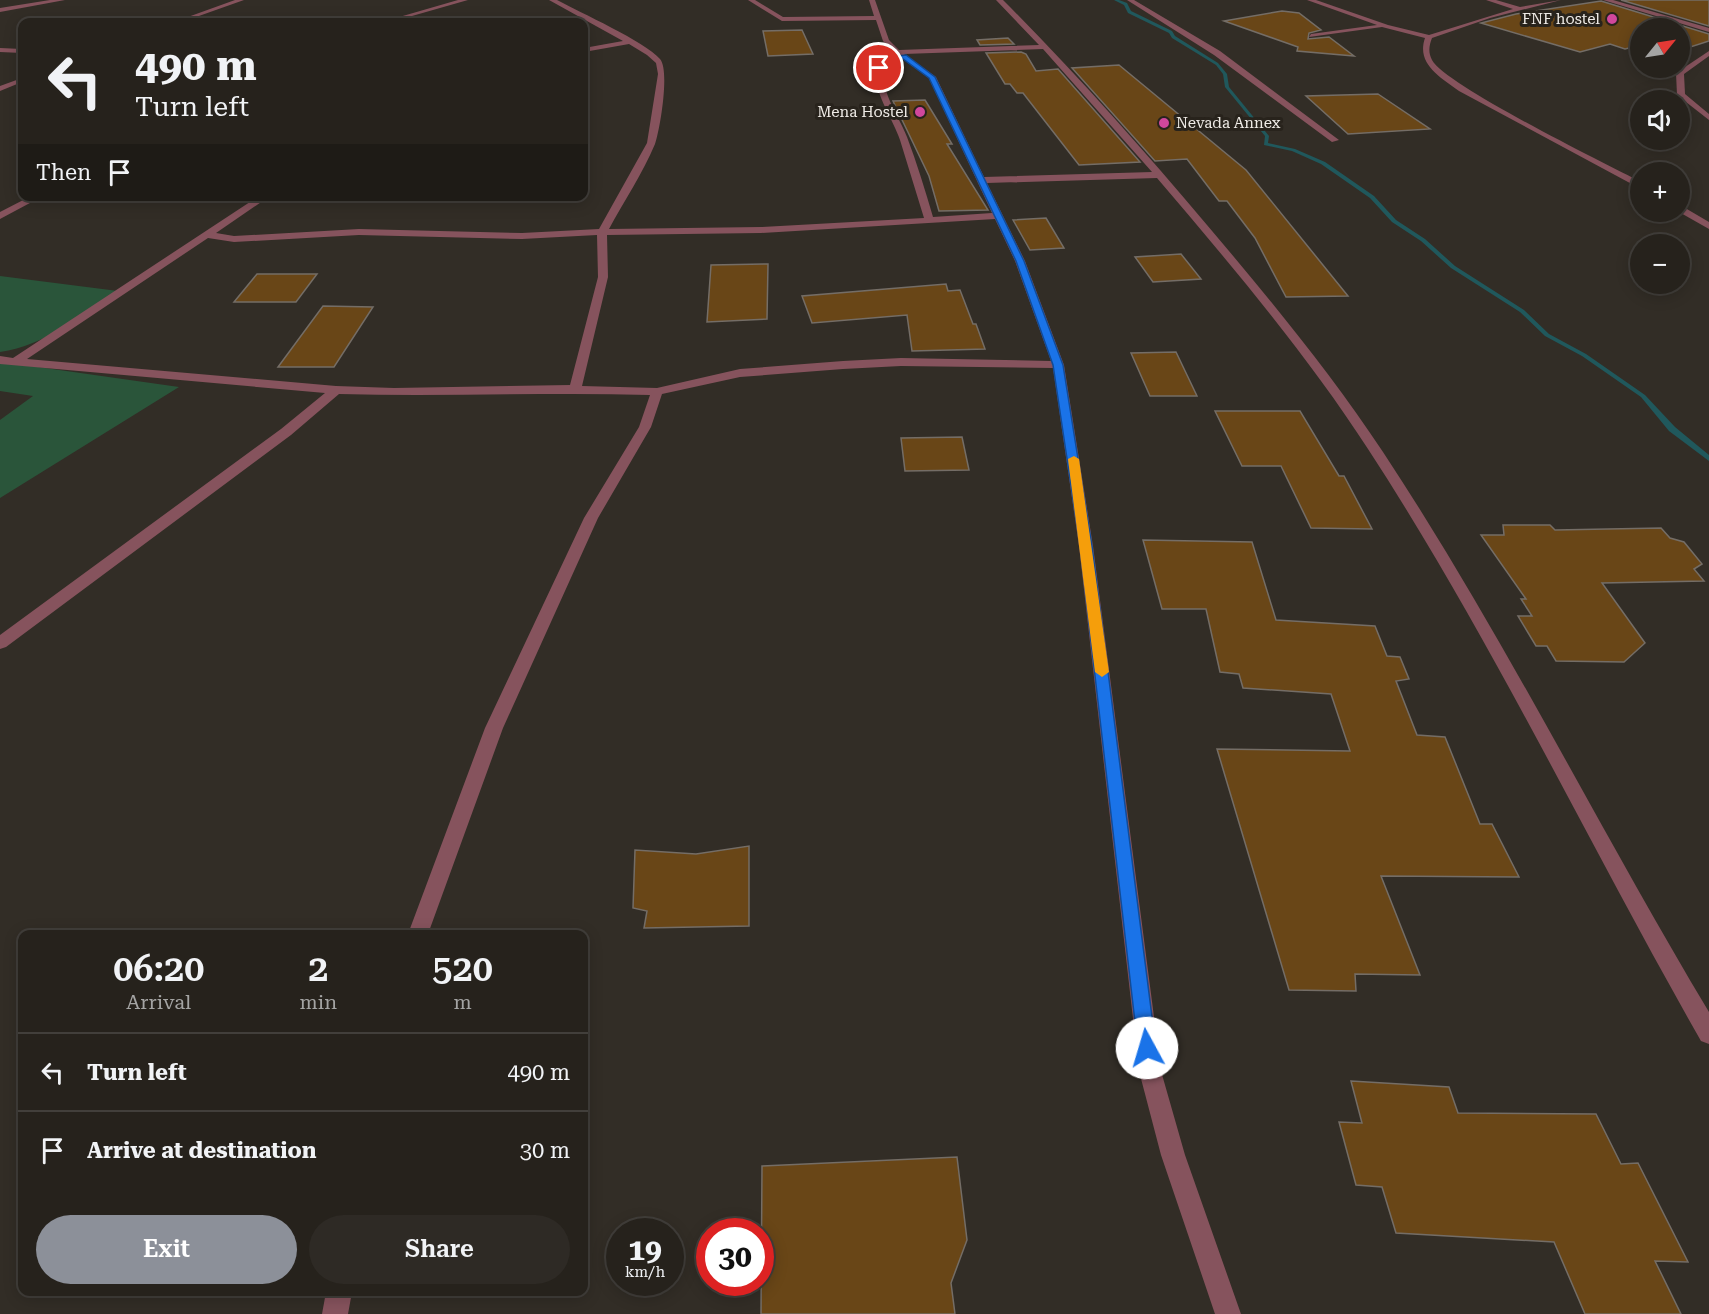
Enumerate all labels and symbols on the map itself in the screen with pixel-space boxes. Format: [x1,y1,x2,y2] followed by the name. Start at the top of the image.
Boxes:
[1522,10,1600,28] place label: FNF hostel
[1605,12,1619,26] marker: FNF hostel
[1630,18,1690,78] north arrow
[853,42,904,93] pin
[817,103,908,121] place label: Mena Hostel
[913,105,927,119] marker: Mena Hostel
[1176,114,1281,132] place label: Nevada Annex
[1157,116,1171,130] marker: Nevada Annex
[1115,1016,1179,1080] position arrow
[696,1218,774,1296] speed limit sign: 30

